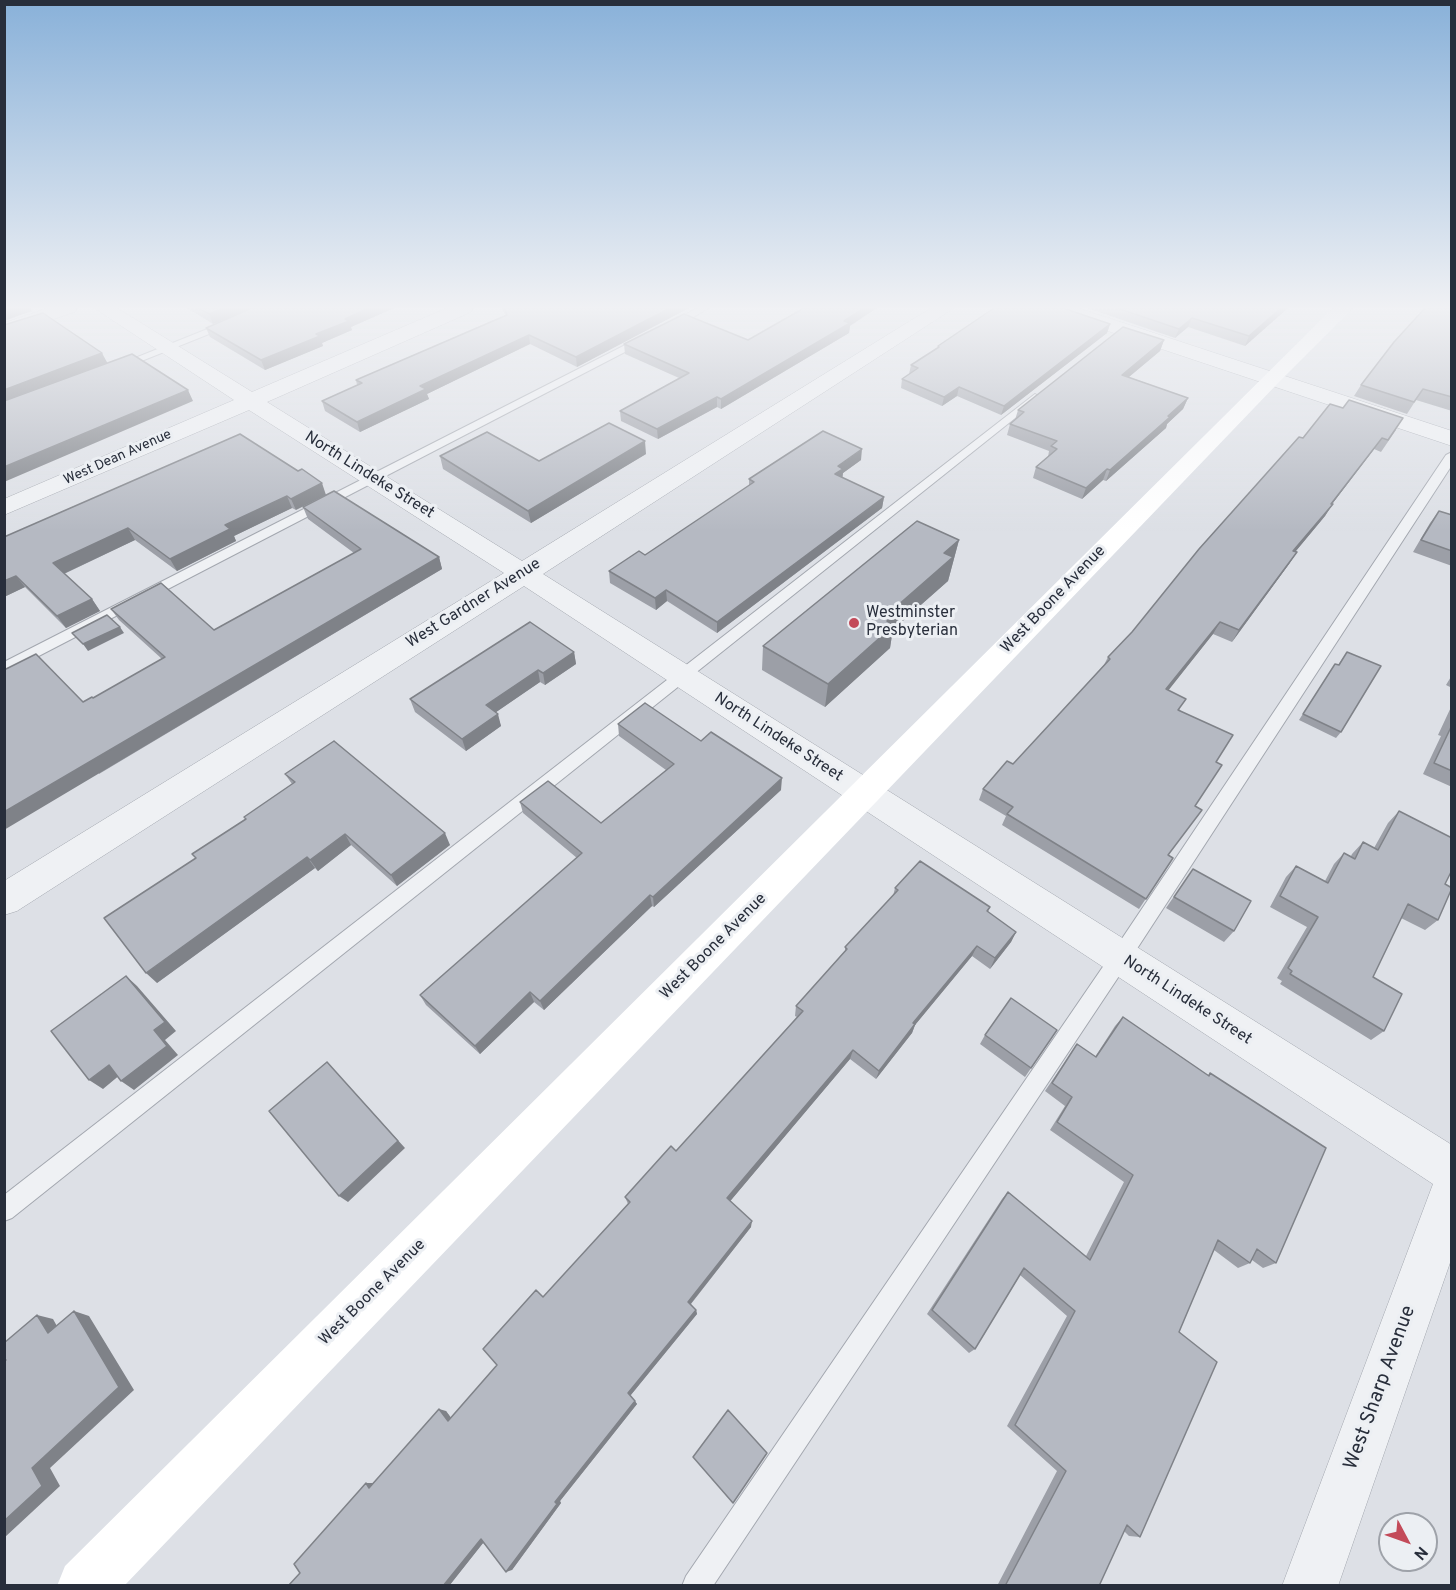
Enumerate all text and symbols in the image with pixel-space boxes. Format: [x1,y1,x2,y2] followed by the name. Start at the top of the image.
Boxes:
[61,427,175,489] street label: West Dean Avenue
[301,428,437,524] street label: North Lindeke Street
[998,542,1110,658] street label: West Boone Avenue
[403,555,545,653] street label: West Gardner Avenue
[866,604,958,642] place label: Westminster Presbyterian
[847,616,861,630] marker: Westminster Presbyterian
[710,689,846,787] street label: North Lindeke Street
[657,890,771,1004] street label: West Boone Avenue
[1119,952,1255,1050] street label: North Lindeke Street
[316,1236,430,1350] street label: West Boone Avenue
[1340,1303,1422,1473] street label: West Sharp Avenue
[1378,1512,1438,1572] north arrow
[1409,1542,1431,1563] text: N

